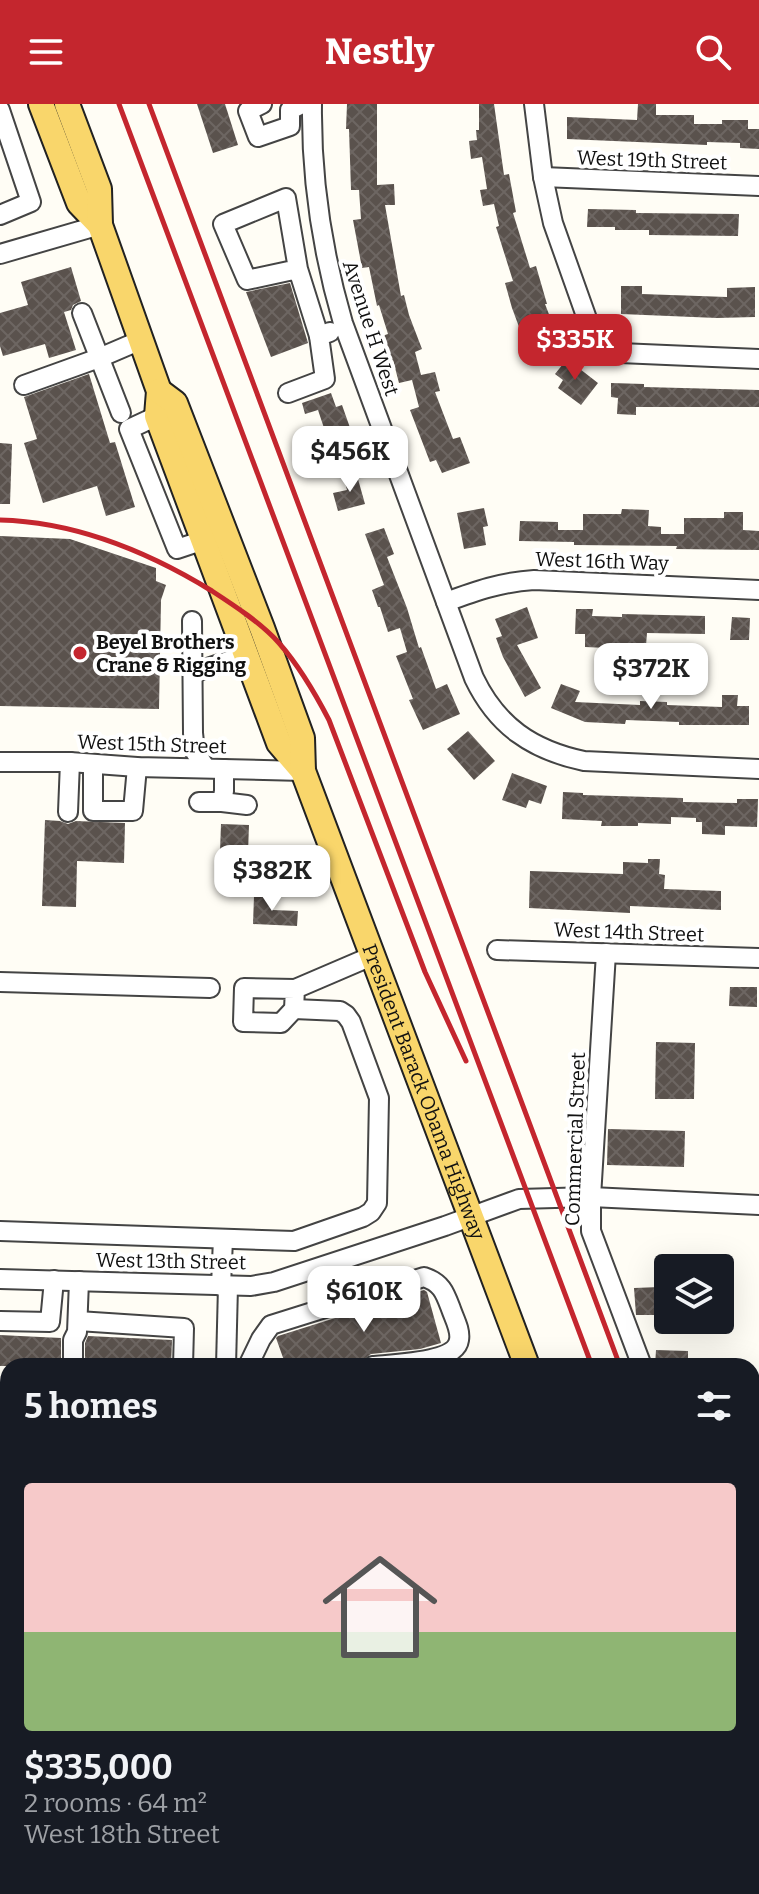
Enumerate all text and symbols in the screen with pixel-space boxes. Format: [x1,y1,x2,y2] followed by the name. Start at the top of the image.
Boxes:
[24,30,68,74] icon: menu
[325,30,434,74] text: Nestly
[691,30,735,74] icon: search
[576,145,728,175] street label: West 19th Street
[338,257,404,399] street label: Avenue H West
[519,314,631,382] pin: $335K
[536,324,614,355] text: $335K
[294,426,406,494] pin: $456K
[310,436,390,467] text: $456K
[535,547,670,575] street label: West 16th Way
[96,630,247,677] place label: Beyel Brothers Crane & Rigging
[595,643,707,711] pin: $372K
[71,644,89,662] marker: Beyel Brothers Crane & Rigging
[612,653,690,684] text: $372K
[77,729,227,759] street label: West 15th Street
[216,845,328,913] pin: $382K
[232,855,312,886] text: $382K
[553,917,705,947] street label: West 14th Street
[357,941,490,1243] street label: President Barack Obama Highway
[560,1052,590,1226] street label: Commercial Street
[96,1248,246,1274] street label: West 13th Street
[654,1254,734,1334] map controls
[654,1254,734,1334] button: layers
[308,1266,420,1334] pin: $610K
[325,1276,403,1307] text: $610K
[692,1384,736,1428] icon: filters
[24,1386,158,1427] text: 5 homes
[308,1535,452,1679] icon: home
[24,1747,173,1788] text: $335,000
[24,1788,207,1819] text: 2 rooms · 64 m²
[24,1819,220,1850] text: West 18th Street

